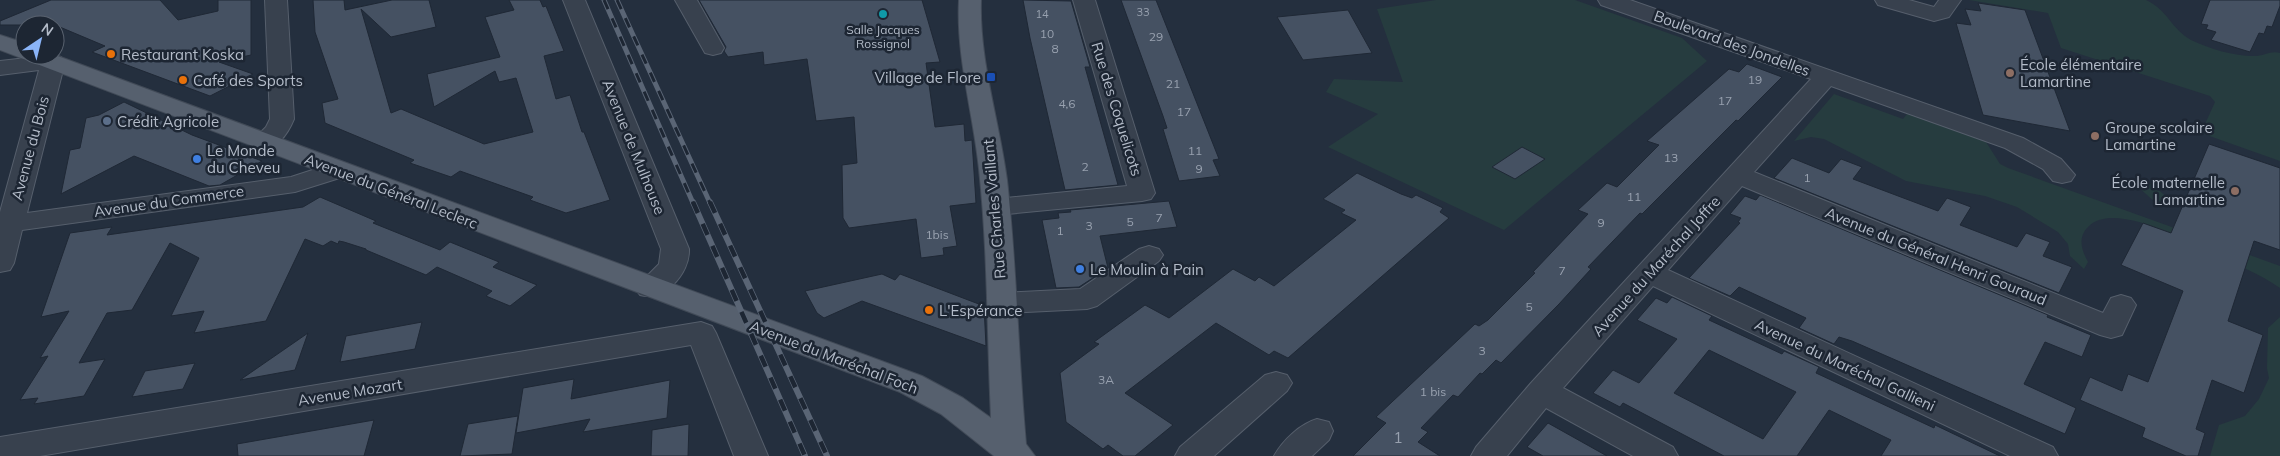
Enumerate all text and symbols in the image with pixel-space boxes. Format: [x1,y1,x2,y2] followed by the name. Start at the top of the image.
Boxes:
[1136,5,1150,19] house number: 33
[1651,6,1813,80] street label: Boulevard des Jondelles
[1035,7,1049,21] house number: 14
[877,8,889,20] marker: Salle Jacques Rossignol
[15,15,65,65] north arrow
[38,19,57,40] text: N
[846,22,920,51] place label: Salle Jacques Rossignol
[1040,26,1054,41] house number: 10
[1149,29,1163,44] house number: 29
[1088,40,1146,178] street label: Rue des Coquelicots
[1051,41,1059,56] house number: 8
[121,45,244,64] place label: Restaurant Koska
[105,48,117,60] marker: Restaurant Koska
[2020,55,2142,91] place label: École élémentaire Lamartine
[2004,67,2016,79] marker: École élémentaire Lamartine
[875,68,981,87] place label: Village de Flore
[193,71,303,90] place label: Café des Sports
[985,71,997,83] marker: Village de Flore
[1748,72,1762,87] house number: 19
[177,74,189,86] marker: Café des Sports
[1166,76,1180,91] house number: 21
[598,77,670,217] street label: Avenue de Mulhouse
[1718,93,1732,108] house number: 17
[7,94,53,202] street label: Avenue du Bois
[1058,96,1076,111] house number: 4,6
[1177,104,1191,119] house number: 17
[117,112,219,131] place label: Crédit Agricole
[101,115,113,127] marker: Crédit Agricole
[2105,118,2213,154] place label: Groupe scolaire Lamartine
[2089,130,2101,142] marker: Groupe scolaire Lamartine
[978,138,1010,280] street label: Rue Charles Vaillant
[207,141,280,177] place label: Le Monde du Cheveu
[1188,143,1202,158] house number: 11
[302,149,480,233] street label: Avenue du Général Leclerc
[1664,150,1678,165] house number: 13
[191,153,203,165] marker: Le Monde du Cheveu
[1081,159,1089,174] house number: 2
[1195,161,1203,176] house number: 9
[1803,170,1811,185] house number: 1
[2112,173,2225,209] place label: École maternelle Lamartine
[93,181,245,221] street label: Avenue du Commerce
[2229,185,2241,197] marker: École maternelle Lamartine
[1627,189,1641,204] house number: 11
[1588,192,1724,340] street label: Avenue du Maréchal Joffre
[1822,203,2050,309] street label: Avenue du Général Henri Gouraud
[1155,210,1163,225] house number: 7
[1126,214,1134,229] house number: 5
[1597,215,1605,230] house number: 9
[1085,218,1093,233] house number: 3
[1056,223,1064,238] house number: 1
[925,227,949,242] house number: 1bis
[1090,260,1204,279] place label: Le Moulin à Pain
[1074,263,1086,275] marker: Le Moulin à Pain
[1558,263,1566,278] house number: 7
[1525,299,1533,314] house number: 5
[939,301,1022,320] place label: L'Espérance
[923,304,935,316] marker: L'Espérance
[1752,315,1938,415] street label: Avenue du Maréchal Gallieni
[747,316,921,398] street label: Avenue du Maréchal Foch
[1478,343,1486,358] house number: 3
[1098,372,1114,387] house number: 3A
[297,374,403,410] street label: Avenue Mozart
[1420,384,1446,399] house number: 1 bis
[1393,428,1403,447] house number: 1

